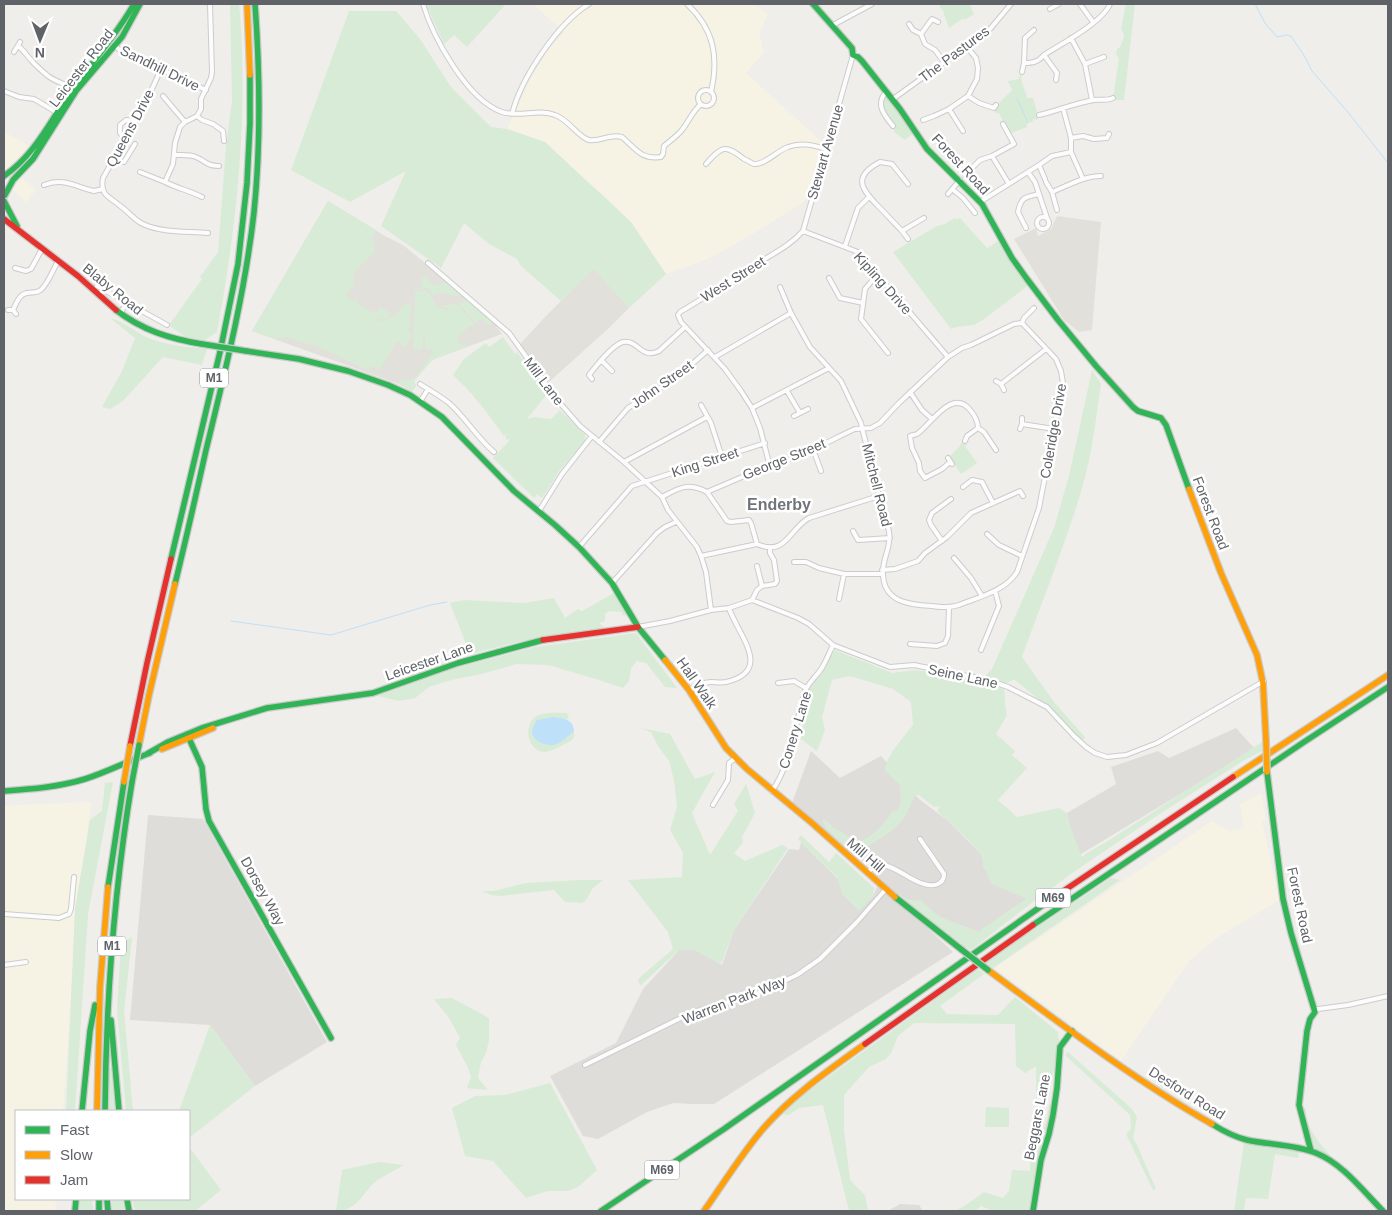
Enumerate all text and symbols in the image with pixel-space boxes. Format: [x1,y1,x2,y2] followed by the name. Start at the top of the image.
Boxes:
[15,15,65,65] north arrow
[916,23,992,85] street label: The Pastures
[46,26,116,110] street label: Leicester Road
[118,42,203,94] street label: Sandhill Drive
[35,45,45,61] text: N
[103,86,157,170] street label: Queens Drive
[804,103,846,201] street label: Stewart Avenue
[929,130,993,198] street label: Forest Road
[851,248,915,318] street label: Kipling Drive
[698,253,768,305] street label: West Street
[80,260,146,318] street label: Blaby Road
[521,354,567,408] street label: Mill Lane
[628,357,696,411] street label: John Street
[200,368,228,388] road number: M1
[1037,382,1069,480] street label: Coleridge Drive
[740,435,828,483] street label: George Street
[859,442,895,528] street label: Mitchell Road
[670,444,741,480] street label: King Street
[1190,474,1232,552] street label: Forest Road
[747,496,811,513] district label: Enderby
[383,638,475,684] street label: Leicester Lane
[674,654,721,712] street label: Hall Walk
[927,661,1000,691] street label: Seine Lane
[776,689,814,771] street label: Conery Lane
[844,834,888,876] street label: Mill Hill
[238,854,288,928] street label: Dorsey Way
[1284,866,1316,944] street label: Forest Road
[1036,888,1070,908] road number: M69
[98,936,126,956] road number: M1
[680,973,788,1027] street label: Warren Park Way
[1146,1063,1228,1123] street label: Desford Road
[1021,1072,1053,1161] street label: Beggars Lane
[15,1110,190,1200] legend
[60,1121,90,1138] text: Fast
[60,1146,93,1163] text: Slow
[644,1160,680,1180] road number: M69
[60,1171,88,1188] text: Jam

